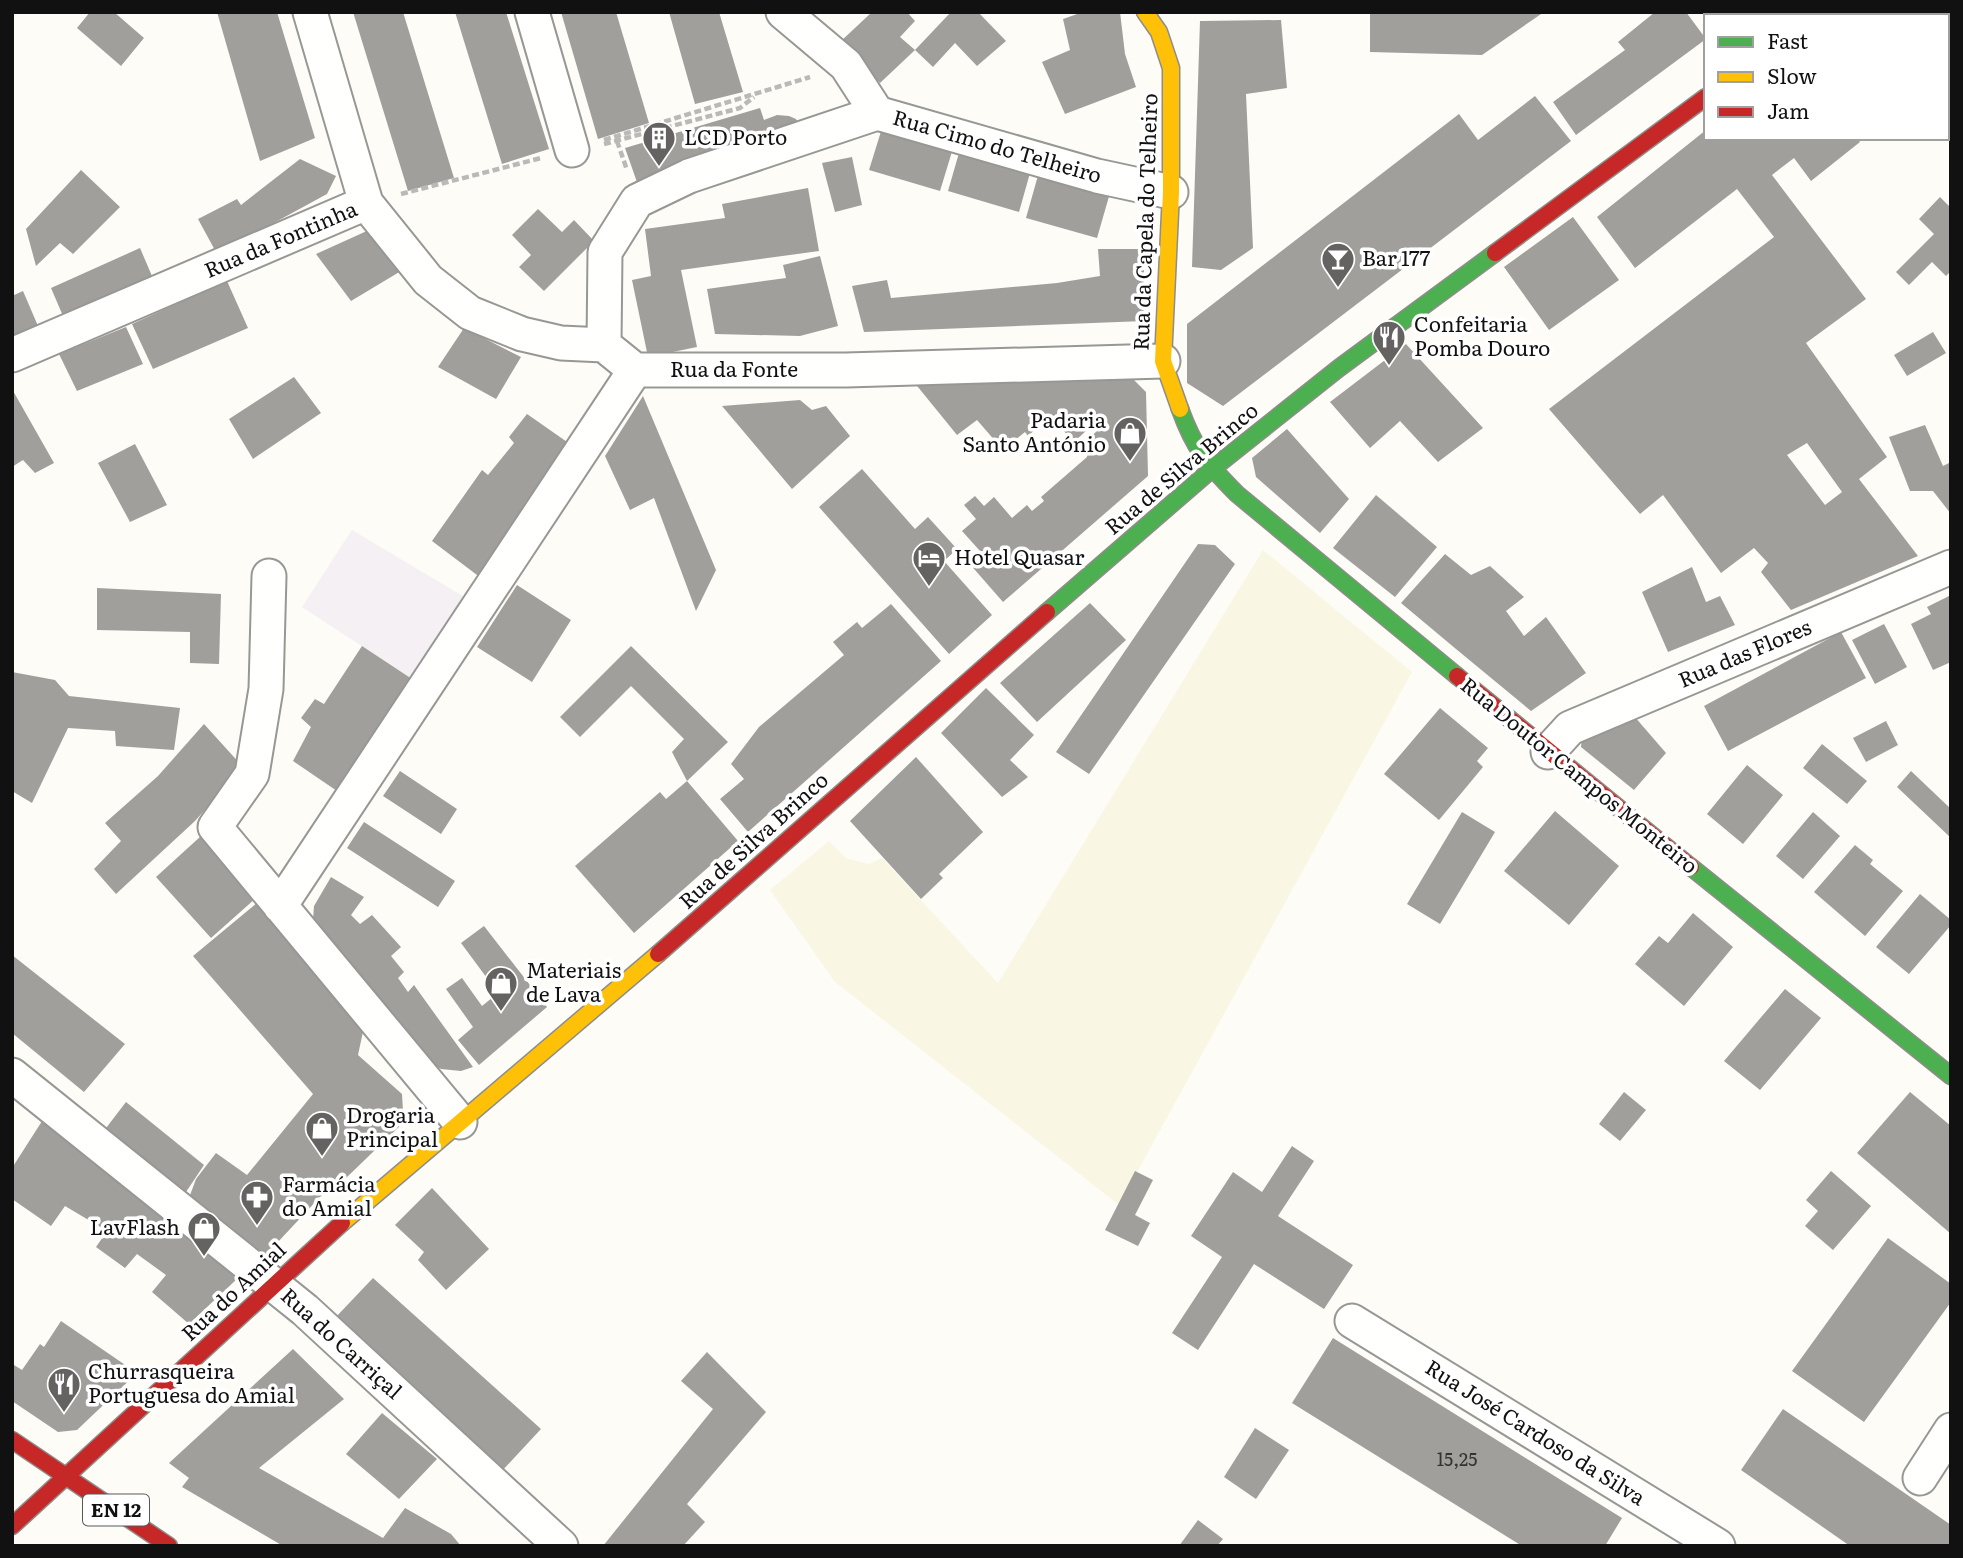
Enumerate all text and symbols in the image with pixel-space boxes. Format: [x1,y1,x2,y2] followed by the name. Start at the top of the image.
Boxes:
[1704,14,1949,140] legend
[1767,24,1808,55] text: Fast
[1767,59,1817,90] text: Slow
[1124,93,1163,351] street label: Rua da Capela do Telheiro
[1767,94,1809,125] text: Jam
[890,100,1106,189] street label: Rua Cimo do Telheiro
[640,119,678,168] building icon: LCD Porto
[684,120,787,151] place label: LCD Porto
[199,191,362,284] street label: Rua da Fontinha
[1319,240,1357,289] bar icon: Bar 177
[1362,241,1431,272] place label: Bar 177
[1414,307,1550,362] place label: Confeitaria Pomba Douro
[1370,318,1408,367] restaurant icon: Confeitaria Pomba Douro
[670,352,798,383] street label: Rua da Fonte
[1097,394,1264,541] street label: Rua de Silva Brinco
[962,403,1107,458] place label: Padaria Santo António
[1111,414,1149,463] shop icon: Padaria Santo António
[910,539,948,588] hotel icon: Hotel Quasar
[954,540,1085,571] place label: Hotel Quasar
[1673,610,1815,694] street label: Rua das Flores
[1455,668,1706,880] street label: Rua Doutor Campos Monteiro
[671,764,834,915] street label: Rua de Silva Brinco
[526,953,621,1008] place label: Materiais de Lava
[482,964,520,1013] shop icon: Materiais de Lava
[346,1098,438,1153] place label: Drogaria Principal
[303,1109,341,1158] shop icon: Drogaria Principal
[282,1167,376,1222] place label: Farmácia do Amial
[238,1178,276,1227] pharmacy icon: Farmácia do Amial
[185,1209,223,1258] shop icon: LavFlash
[90,1210,180,1241] place label: LavFlash
[173,1233,292,1347] street label: Rua do Amial
[275,1279,410,1405] street label: Rua do Carriçal
[1420,1350,1653,1512] street label: Rua José Cardoso da Silva
[88,1354,295,1409] place label: Churrasqueira Portuguesa do Amial
[45,1365,83,1414] restaurant icon: Churrasqueira Portuguesa do Amial
[1437,1445,1477,1472] house number: 15,25
[83,1494,149,1526] road number: EN 12

